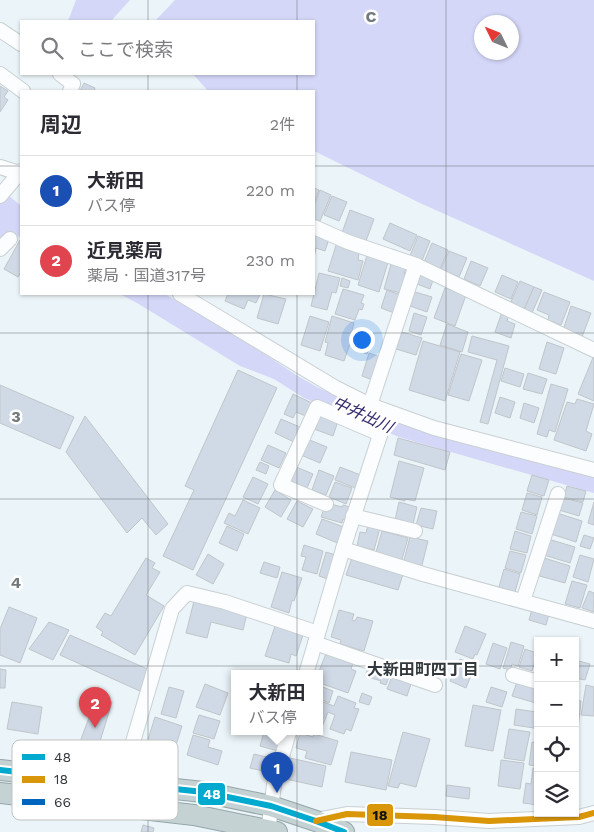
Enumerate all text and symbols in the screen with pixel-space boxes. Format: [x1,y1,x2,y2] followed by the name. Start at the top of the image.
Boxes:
[366,7,377,26] text: C
[474,15,519,60] north arrow
[20,20,315,75] search box
[38,34,66,62] icon: search
[78,38,173,61] text: ここで検索
[40,112,82,137] text: 周辺
[270,115,295,134] text: 2件
[87,169,144,192] text: 大新田
[53,181,59,200] text: 1
[246,181,295,200] text: 220 m
[87,196,135,215] text: バス停
[87,239,163,262] text: 近見薬局
[51,251,61,270] text: 2
[246,251,295,270] text: 230 m
[87,266,206,285] text: 薬局 · 国道317号
[349,327,375,353] your location
[330,392,398,437] water label: 中井出川
[11,407,21,426] text: 3
[11,573,21,592] text: 4
[534,637,579,817] map controls
[534,637,579,682] button: +
[367,660,479,679] district label: 大新田町四丁目
[231,670,323,735] popup
[248,681,306,704] text: 大新田
[534,682,579,727] button: −
[79,687,111,728] pin: 2
[248,708,297,727] text: バス停
[534,727,579,772] button: locate
[12,740,178,820] legend
[54,749,71,765] text: 48
[261,752,293,793] pin: 1
[54,771,68,787] text: 18
[534,772,579,817] button: layers
[197,782,226,806] line badge: 48
[203,786,221,802] text: 48
[54,794,71,810] text: 66
[366,803,394,827] line badge: 18
[373,807,388,823] text: 18

